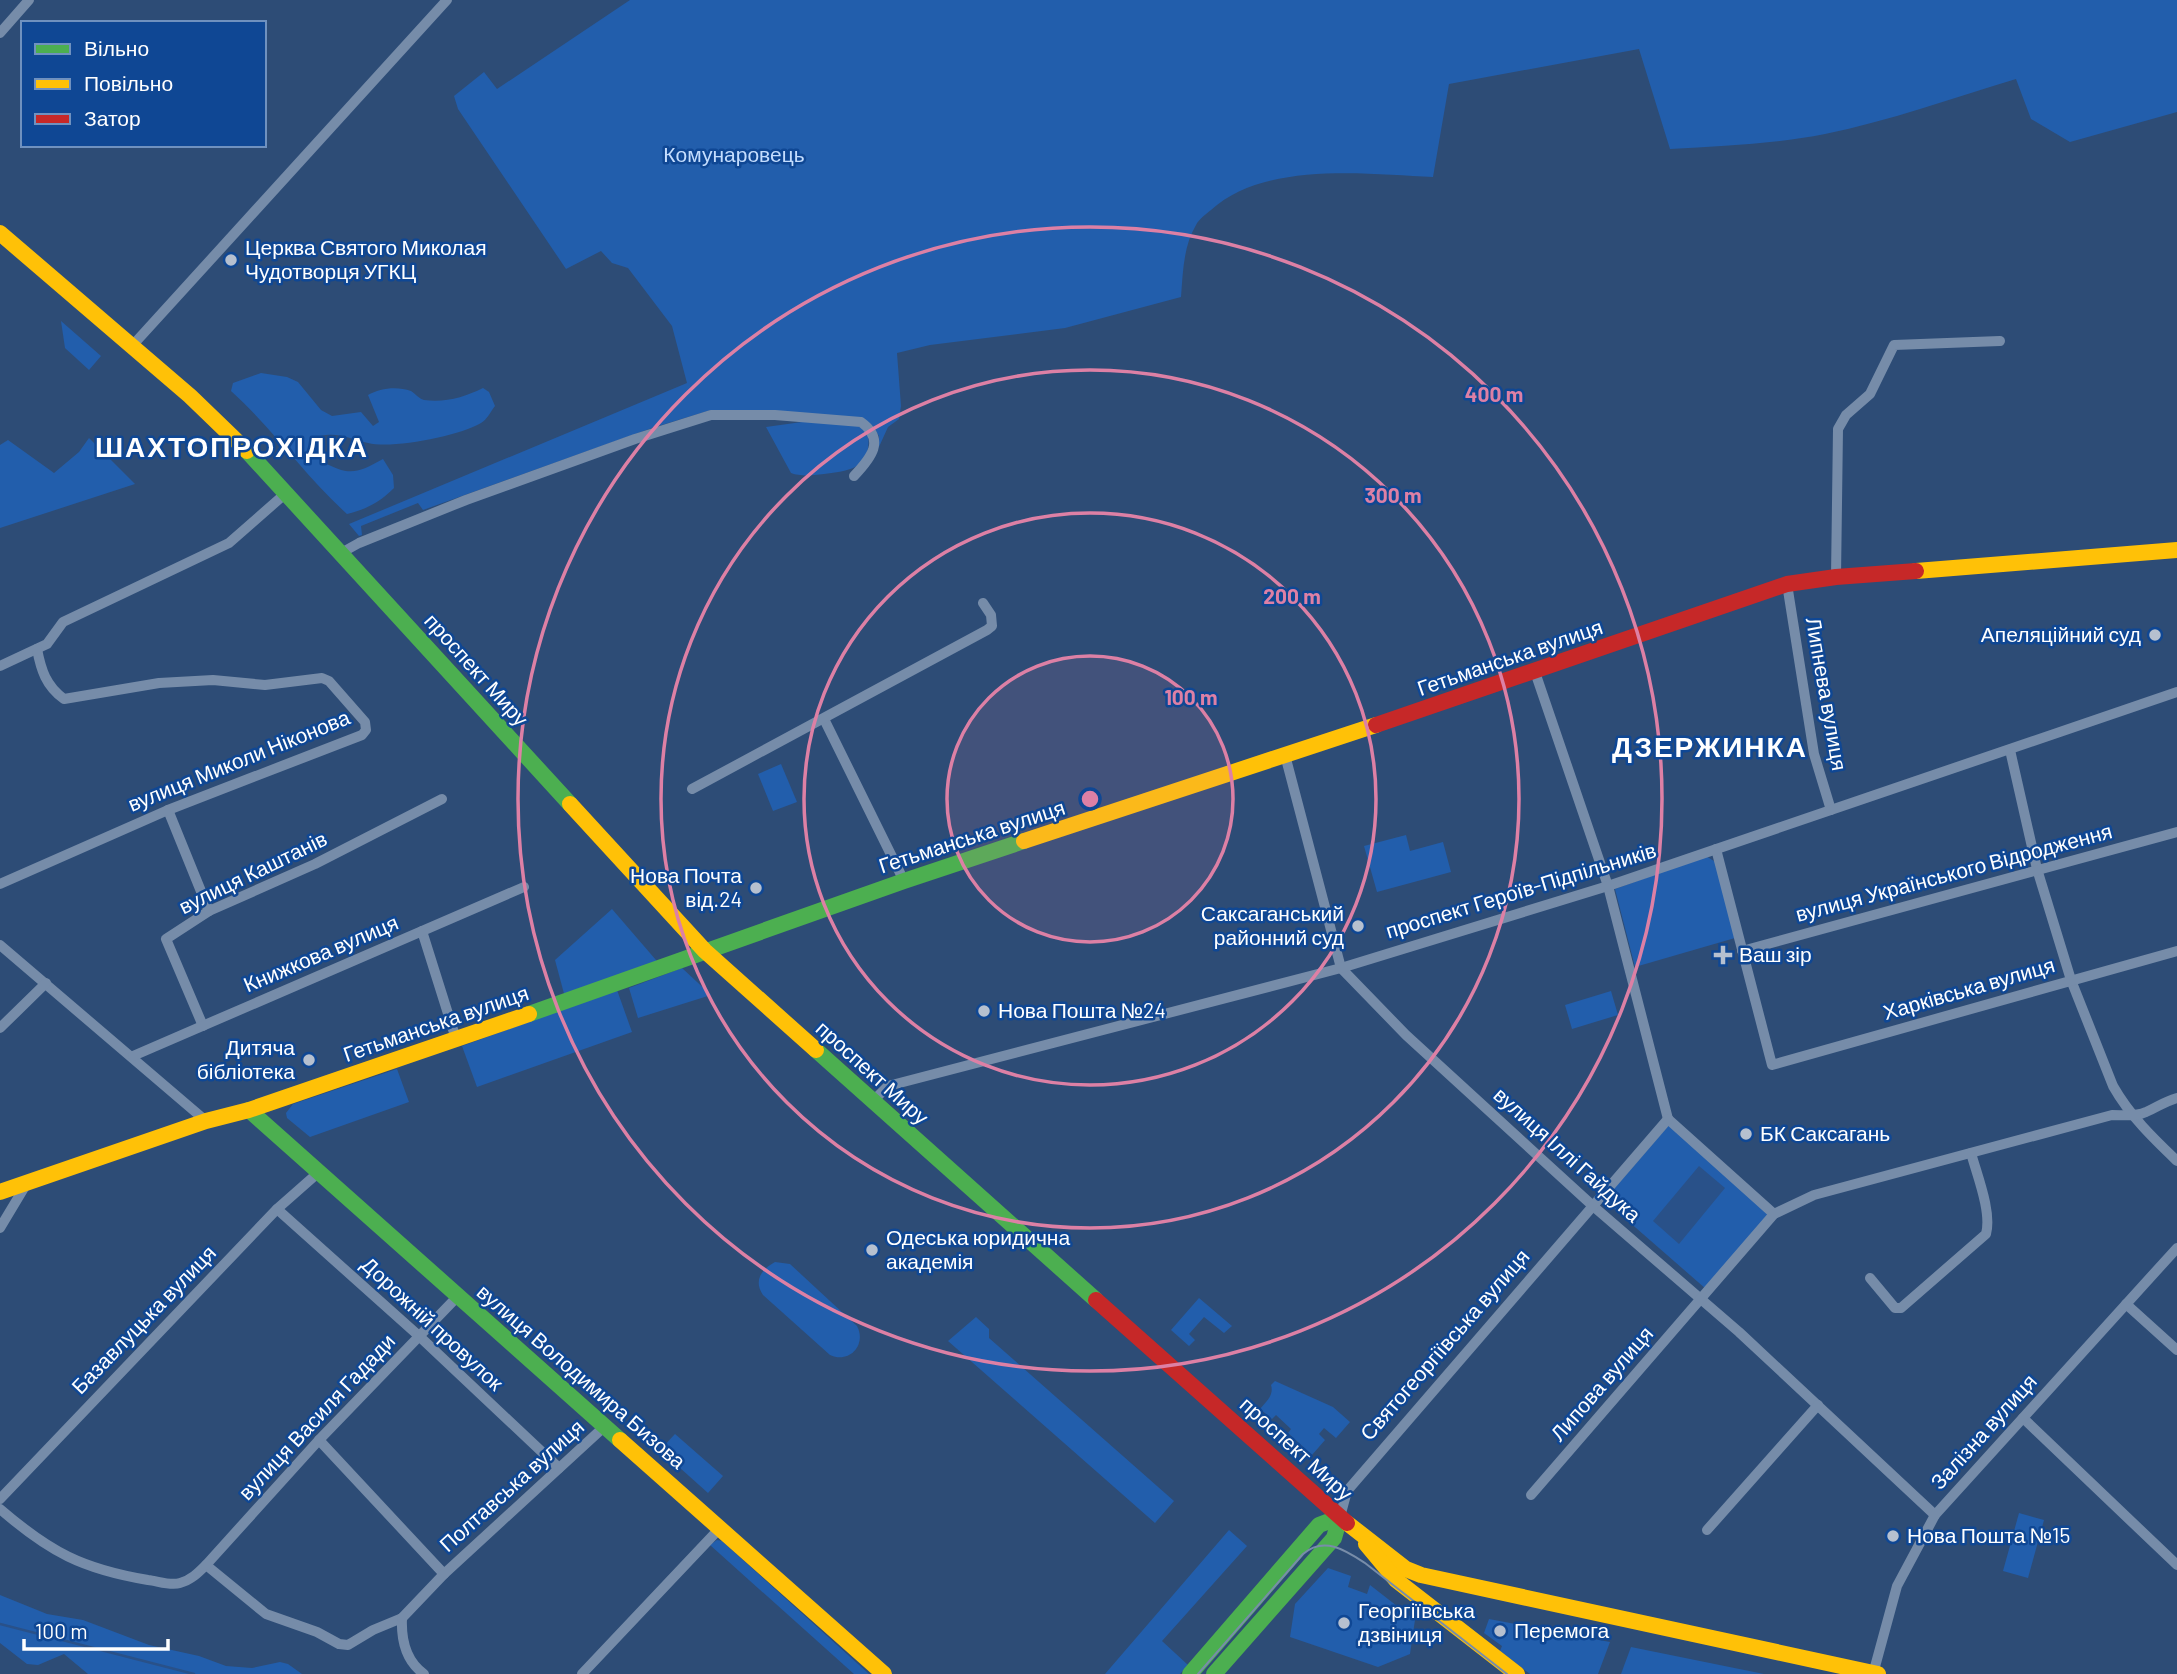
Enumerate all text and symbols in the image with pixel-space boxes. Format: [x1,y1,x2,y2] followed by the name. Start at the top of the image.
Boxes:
[21,21,266,147] legend
[84,35,149,60] text: Вільно
[84,70,173,95] text: Повільно
[84,105,141,130] text: Затор
[663,141,805,166] park label: Комунаровець
[245,234,487,283] place label: Церква Святого Миколая Чудотворця УГКЦ
[223,252,239,268] marker: Церква Святого Миколая Чудотворця УГКЦ
[1465,381,1523,406] text: 400 m
[95,429,369,463] district label: ШАХТОПРОХІДКА
[1364,482,1422,507] text: 300 m
[1263,583,1321,608] text: 200 m
[420,608,534,731] street label: проспект Миру
[1414,613,1605,700] street label: Гетьманська вулиця
[1802,615,1853,772] street label: Липнева вулиця
[1981,621,2141,646] place label: Апеляційний суд
[2147,627,2163,643] marker: Апеляційний суд
[1164,684,1218,709] text: 100 m
[124,703,353,816] street label: вулиця Миколи Ніконова
[1612,729,1808,763] district label: ДЗЕРЖИНКА
[1078,787,1102,811] centre of rings
[875,794,1068,877] street label: Гетьманська вулиця
[1793,817,2115,926] street label: вулиця Українського Відродження
[174,825,330,918] street label: вулиця Каштанів
[1382,836,1659,943] street label: проспект Героїв-Підпільників
[630,862,742,911] place label: Нова Почта від.24
[748,880,764,896] marker: Нова Почта від.24
[1201,900,1344,949] place label: Саксаганський районний суд
[239,909,402,996] street label: Книжкова вулиця
[1350,918,1366,934] marker: Саксаганський районний суд
[1739,941,1812,966] place label: Ваш зір
[1713,945,1733,965] marker: Ваш зір
[1880,951,2057,1024] street label: Харківська вулиця
[340,979,531,1066] street label: Гетьманська вулиця
[998,997,1166,1022] place label: Нова Пошта №24
[976,1003,992,1019] marker: Нова Пошта №24
[812,1015,935,1129] street label: проспект Миру
[197,1034,295,1083] place label: Дитяча бібліотека
[301,1052,317,1068] marker: Дитяча бібліотека
[1489,1081,1647,1227] street label: вулиця Іллі Гайдука
[1760,1120,1890,1145] place label: БК Саксагань
[1738,1126,1754,1142] marker: БК Саксагань
[886,1224,1070,1273] place label: Одеська юридична академія
[66,1240,220,1398] street label: Базавлуцька вулиця
[864,1242,880,1258] marker: Одеська юридична академія
[1354,1243,1534,1445] street label: Святогеоргіївська вулиця
[357,1251,510,1395] street label: Дорожній провулок
[473,1278,692,1473] street label: вулиця Володимира Бизова
[1544,1321,1657,1445] street label: Липова вулиця
[232,1328,399,1504] street label: вулиця Василя Гадади
[1925,1368,2041,1494] street label: Залізна вулиця
[1236,1391,1359,1505] street label: проспект Миру
[434,1413,588,1556] street label: Полтавська вулиця
[1907,1522,2070,1547] place label: Нова Пошта №15
[1885,1528,1901,1544] marker: Нова Пошта №15
[1358,1597,1475,1646] place label: Георгіївська дзвіниця
[24,1608,168,1652] scale bar
[1336,1615,1352,1631] marker: Георгіївська дзвіниця
[1514,1617,1609,1642] place label: Перемога
[35,1618,88,1643] text: 100 m
[1492,1623,1508,1639] marker: Перемога

